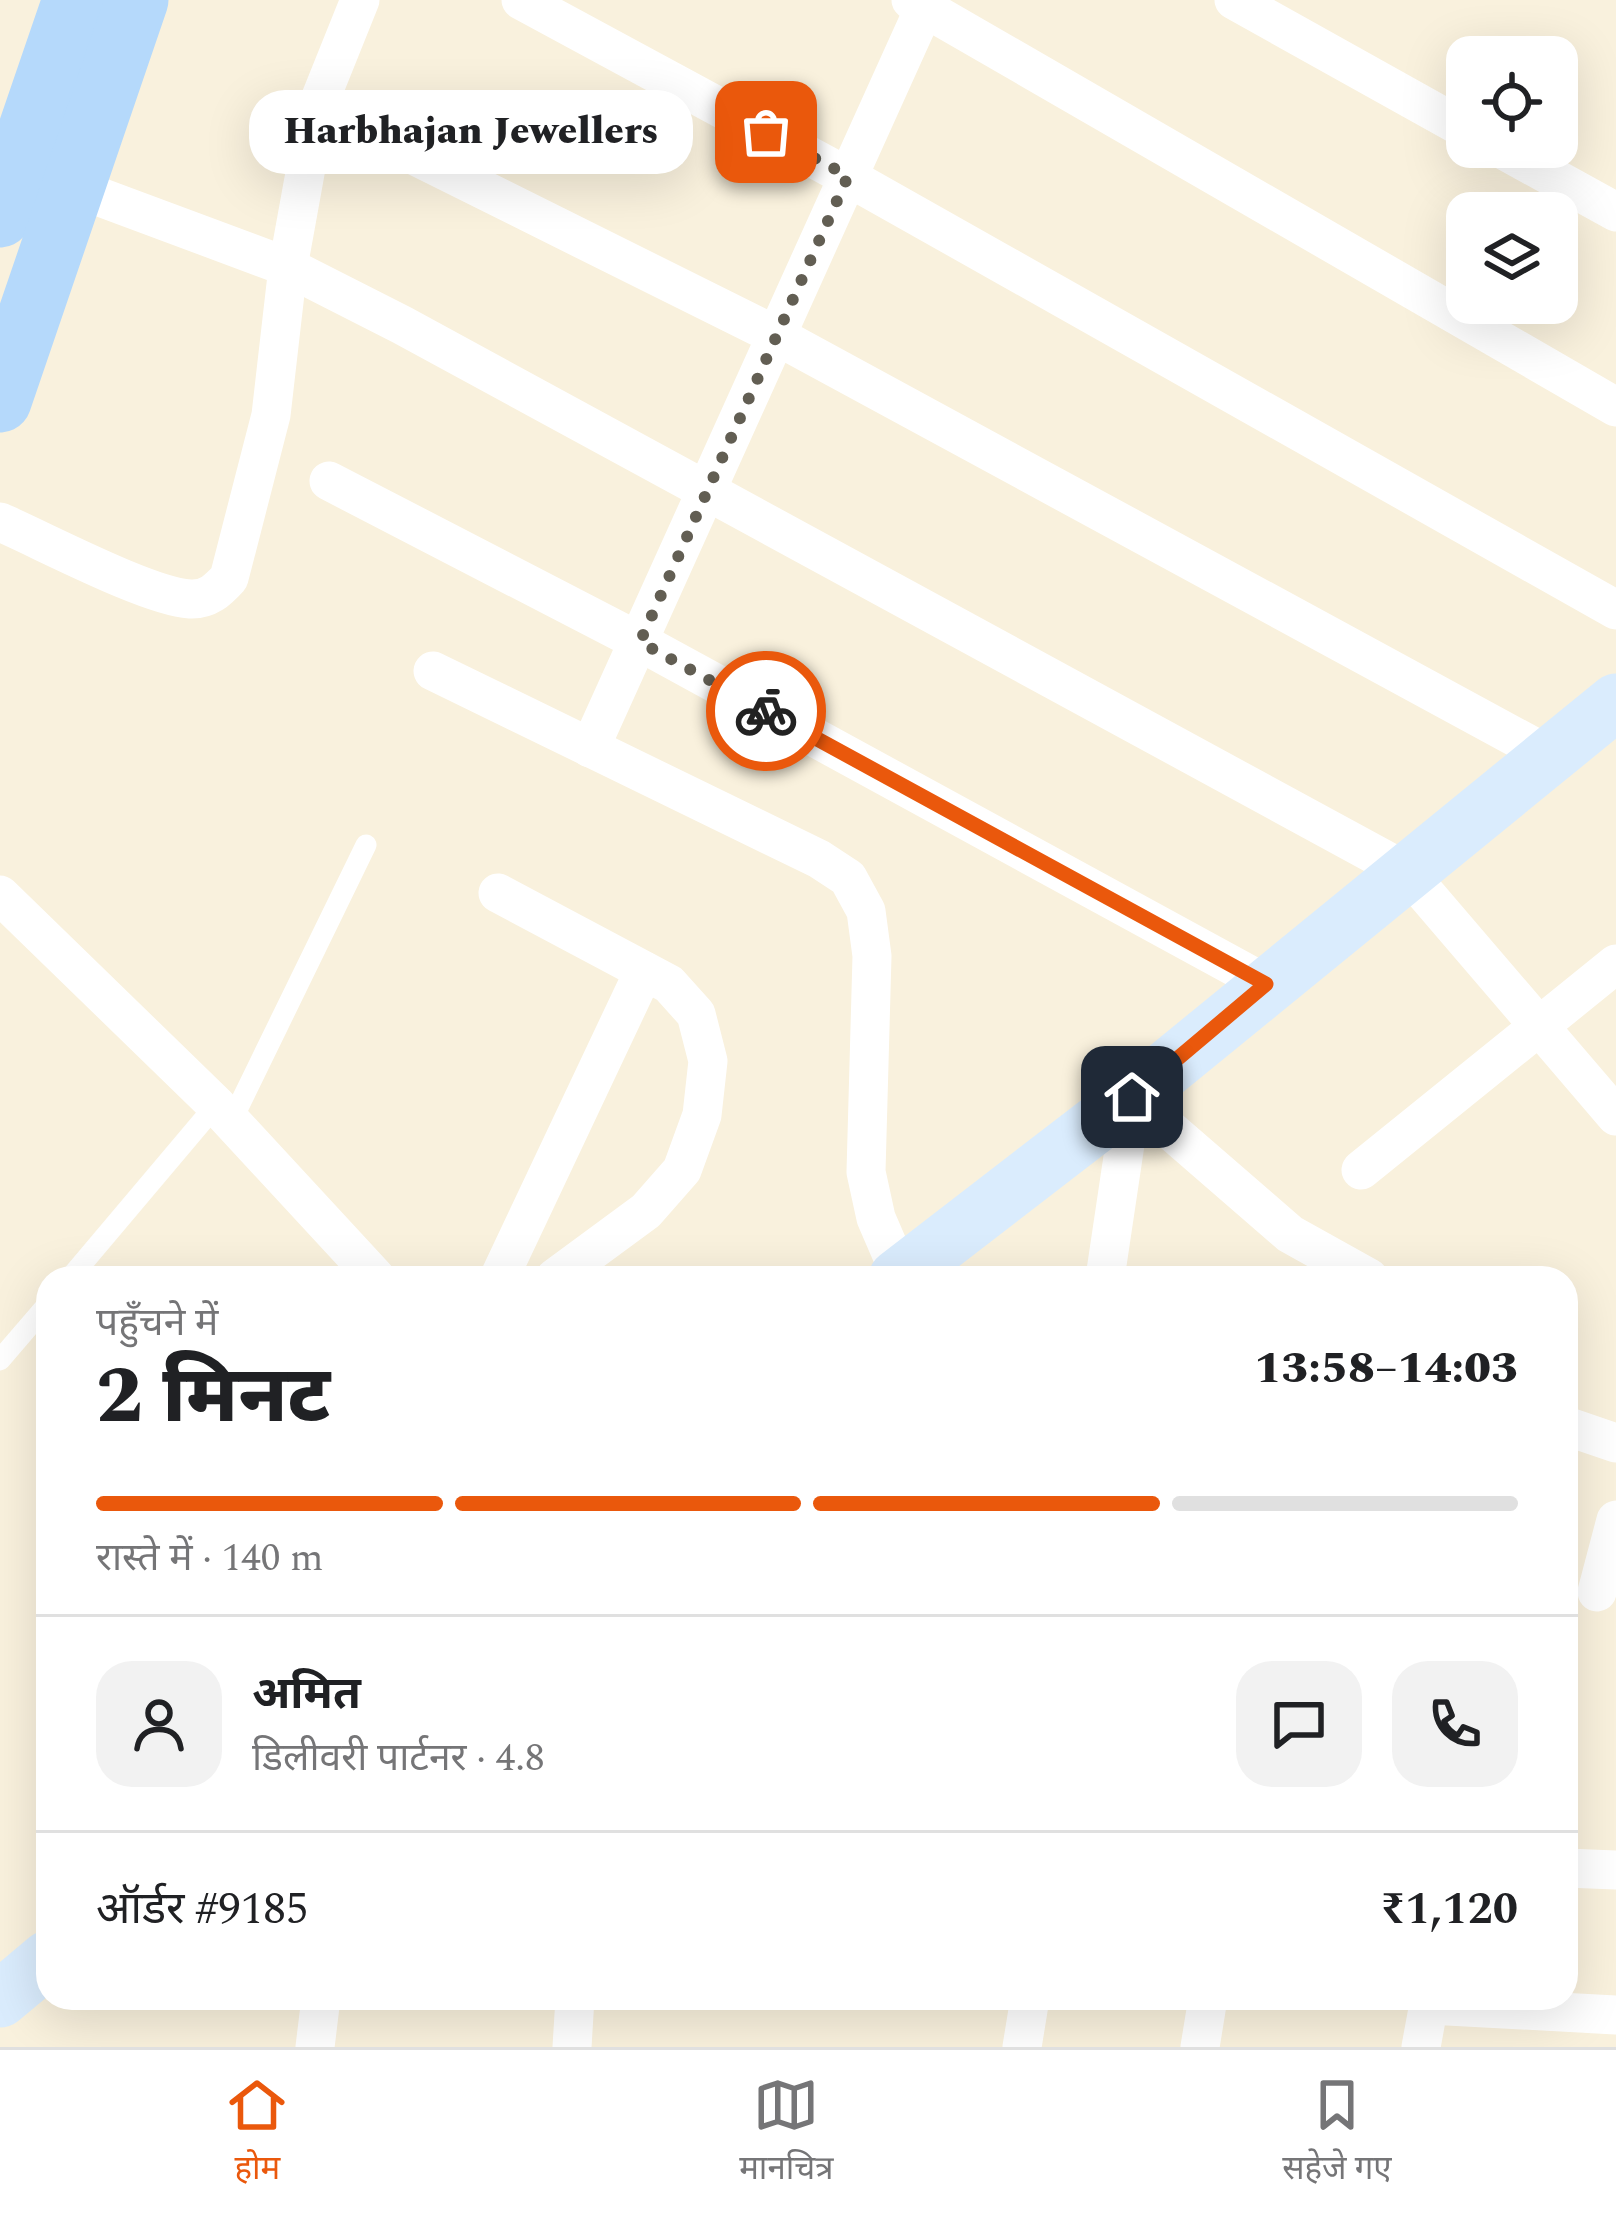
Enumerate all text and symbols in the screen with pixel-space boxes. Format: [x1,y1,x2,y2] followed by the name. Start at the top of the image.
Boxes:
[1446,36,1578,324] map controls
[1446,36,1578,168] button: locate
[715,81,817,183] pin
[250,90,694,174] callout: Harbhajan Jewellers
[733,99,799,165] icon: bag
[284,102,658,161] text: Harbhajan Jewellers
[1446,192,1578,324] button: layers
[706,651,826,771] courier
[733,678,799,744] icon: bike
[1081,1046,1183,1148] pin
[1099,1064,1165,1130] icon: home
[96,1294,218,1353] text: पहुँचने में
[1254,1334,1518,1403] text: 13:58–14:03
[96,1338,330,1457] text: 2 मिनट
[96,1529,324,1588] text: रास्ते में · 140 m
[252,1660,361,1729] text: अमित
[96,1661,222,1787] button: person
[1236,1661,1362,1787] button: chat
[1392,1661,1518,1787] button: phone
[252,1729,545,1788] text: डिलीवरी पार्टनर · 4.8
[96,1875,308,1944] text: ऑर्डर #9185
[1380,1875,1518,1944] text: ₹1,120
[224,2072,290,2194] tab: होम
[739,2072,833,2194] tab: मानचित्र
[1282,2072,1392,2194] tab: सहेजे गए

